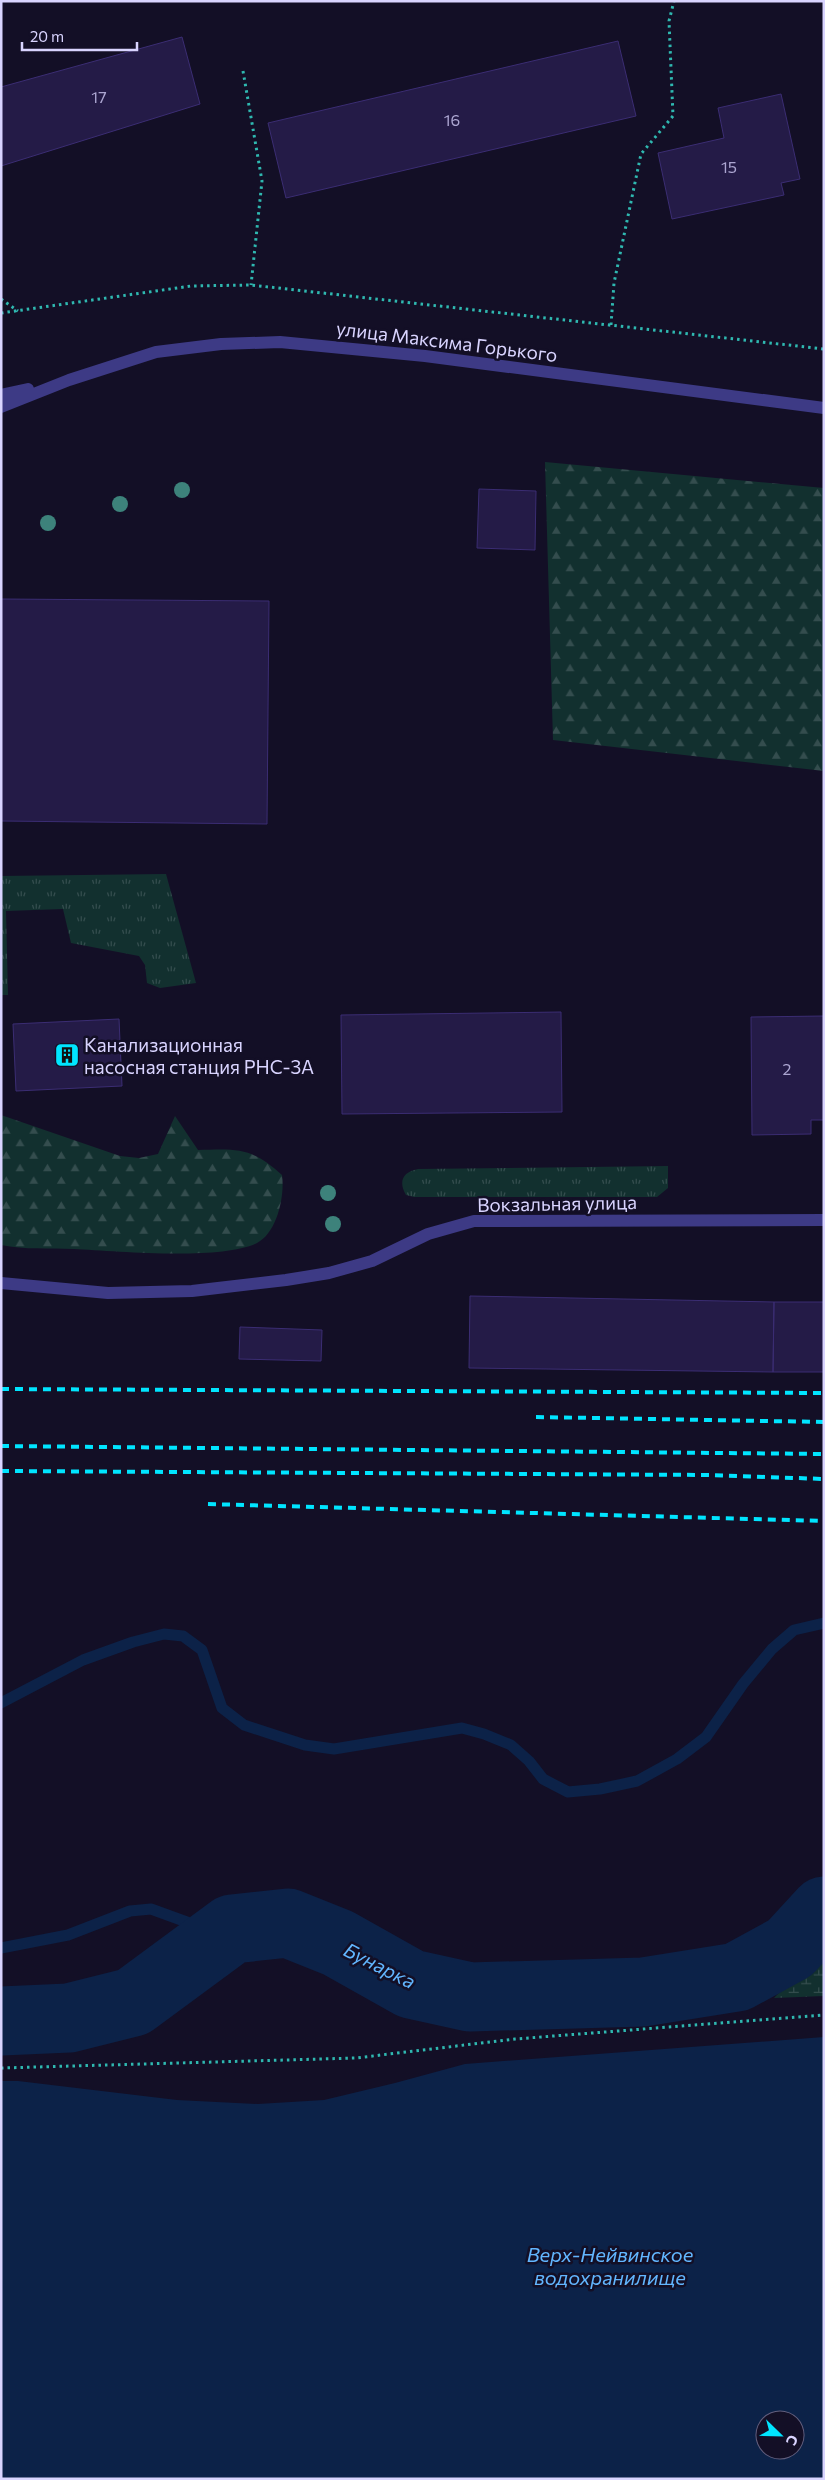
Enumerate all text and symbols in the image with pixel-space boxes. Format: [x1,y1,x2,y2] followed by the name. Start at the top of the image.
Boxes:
[22,20,138,52] scale bar
[30,27,64,45] text: 20 m
[91,87,107,106] house number: 17
[444,110,460,129] house number: 16
[721,157,737,176] house number: 15
[335,316,559,366] street label: улица Максима Горького
[84,1033,314,1078] place label: Канализационная насосная станция РНС-3А
[54,1042,80,1068] building icon: Канализационная насосная станция РНС-3А
[783,1059,792,1078] house number: 2
[477,1190,637,1216] street label: Вокзальная улица
[340,1937,420,1993] water label: Бунарка
[527,2242,694,2289] water label: Верх-Нейвинское водохранилище
[755,2410,805,2460] north arrow
[783,2433,802,2448] text: С

